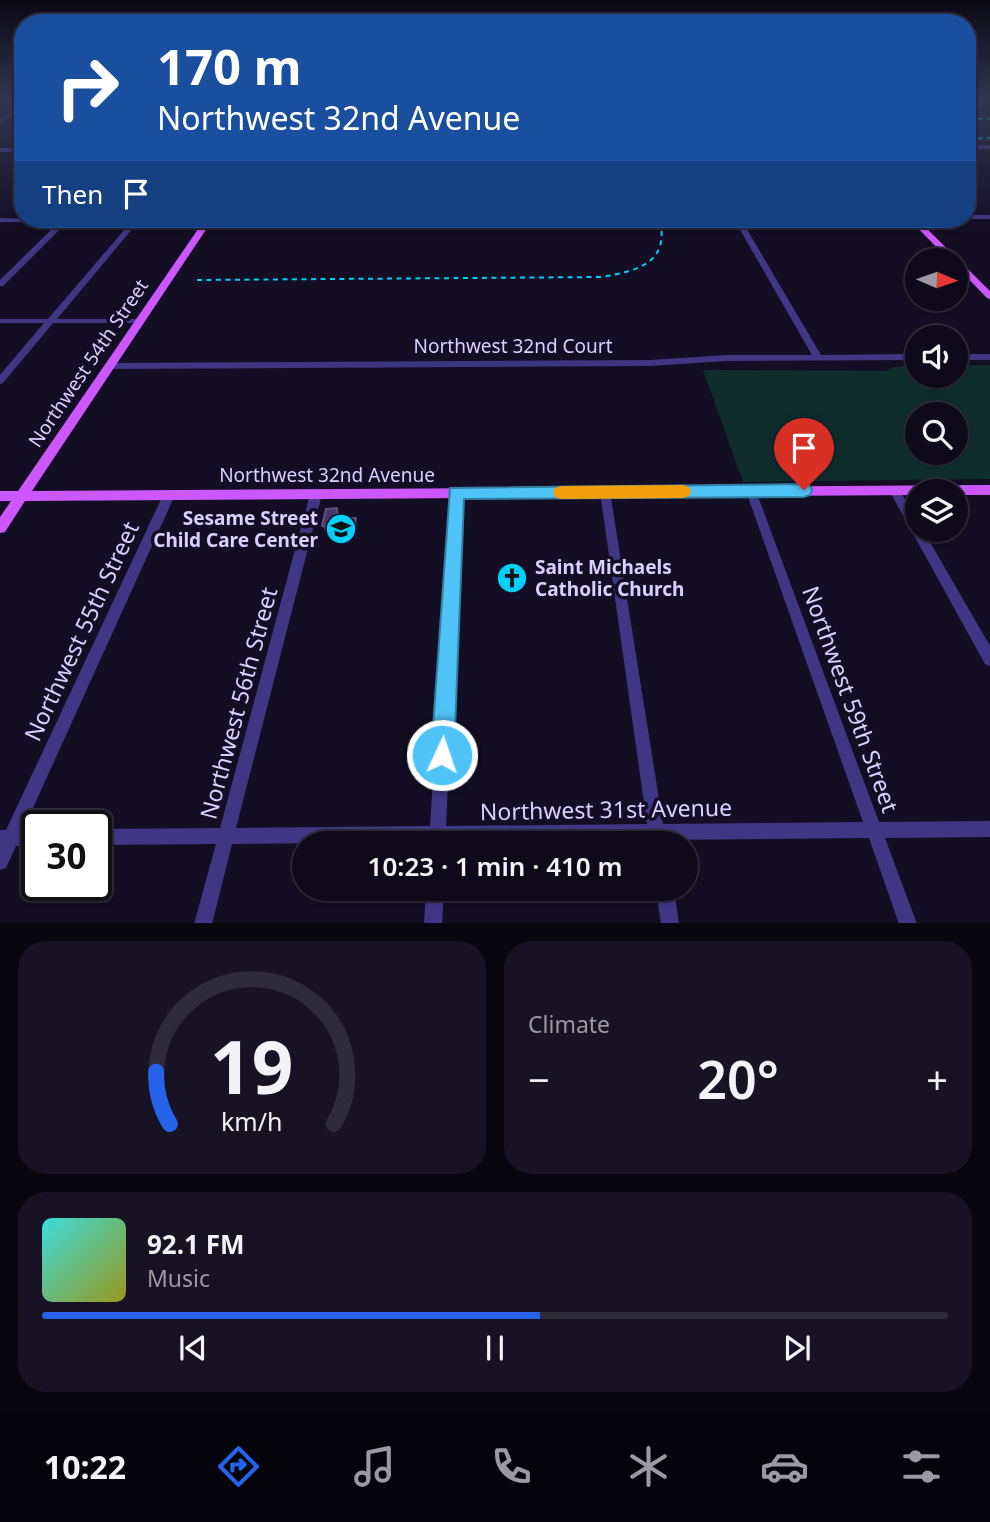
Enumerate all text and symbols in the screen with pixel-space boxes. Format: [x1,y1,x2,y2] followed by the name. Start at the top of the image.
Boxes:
[157,33,302,99] text: 170 m
[42,42,133,133] icon: right
[157,96,520,139] text: Northwest 32nd Avenue
[117,175,155,213] icon: arrive
[42,176,103,212] text: Then
[905,248,968,312] north arrow
[905,248,968,542] map controls
[22,274,154,452] street label: Northwest 54th Street
[905,325,968,388] button: sound
[414,333,613,359] street label: Northwest 32nd Court
[905,402,968,465] button: search
[774,418,834,490] pin
[785,429,823,467] icon: arrive
[219,462,435,488] street label: Northwest 32nd Avenue
[905,479,968,542] button: layers
[153,505,318,553] place label: Sesame Street Child Care Center
[324,512,358,546] school or university icon: Sesame Street Child Care Center
[16,516,146,746] street label: Northwest 55th Street
[535,554,684,602] place label: Saint Michaels Catholic Church
[495,561,529,595] church icon: Saint Michaels Catholic Church
[795,581,907,817] street label: Northwest 59th Street
[192,584,284,822] street label: Northwest 56th Street
[405,718,479,792] position arrow
[480,791,732,827] street label: Northwest 31st Avenue
[21,810,112,901] speed limit sign: 30
[368,848,622,884] text: 10:23 · 1 min · 410 m
[528,1008,610,1040] text: Climate
[210,1016,294,1115] text: 19
[697,1043,779,1114] text: 20°
[528,1053,550,1105] text: −
[926,1053,948,1105] text: +
[221,1103,283,1137] text: km/h
[147,1226,244,1262] text: 92.1 FM
[147,1262,210,1294] text: Music
[174,1329,212,1367] icon: previous
[476,1329,514,1367] icon: pause
[778,1329,816,1367] icon: next
[214,1442,263,1491] icon: directions
[350,1442,399,1491] icon: music
[487,1442,536,1491] icon: phone
[624,1442,673,1491] icon: climate
[760,1442,809,1491] icon: car
[897,1442,946,1491] icon: filters
[44,1445,126,1488] text: 10:22

